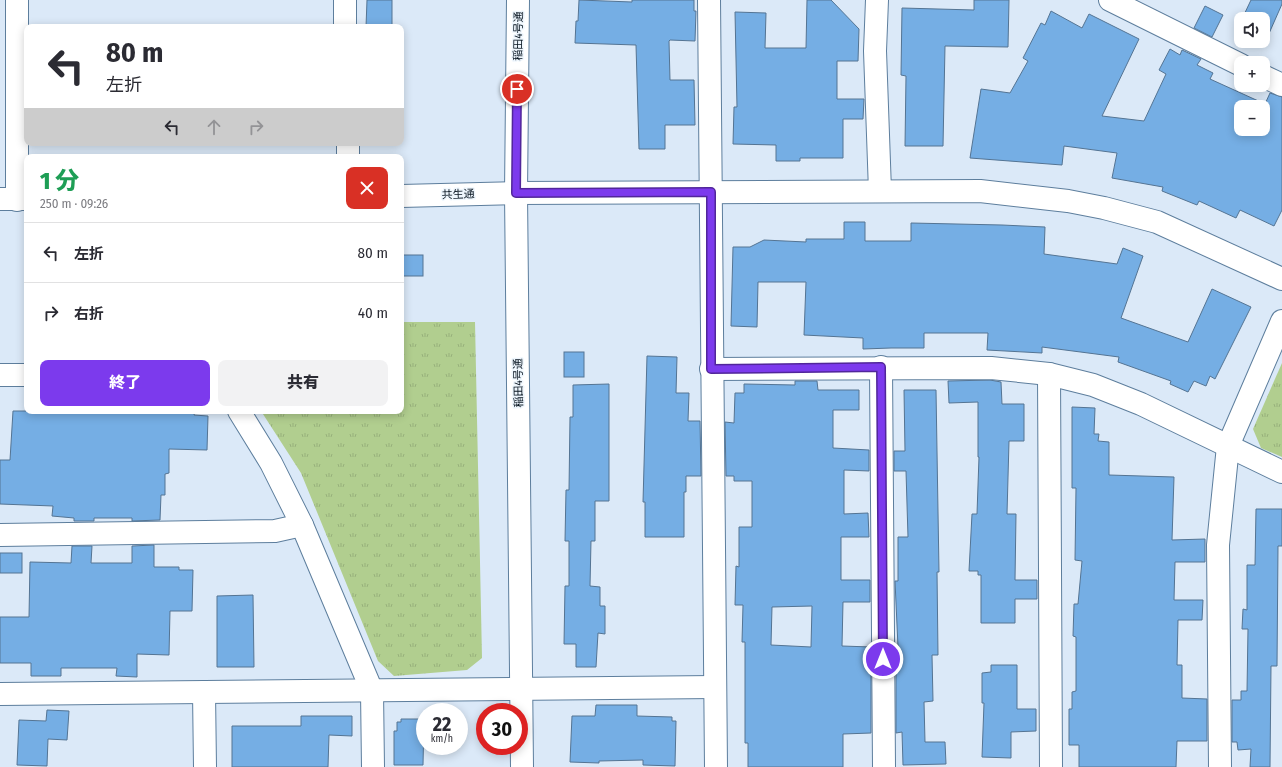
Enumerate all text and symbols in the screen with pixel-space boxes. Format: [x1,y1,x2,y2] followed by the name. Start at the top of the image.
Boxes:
[512,11,525,61] street label: 稲田4号通
[1234,12,1270,136] map controls
[1234,12,1270,48] button: sound
[106,36,163,69] text: 80 m
[40,40,92,92] icon: left
[1234,56,1270,92] button: +
[500,72,534,106] pin
[106,74,142,96] text: 左折
[506,78,528,100] icon: arrive
[1234,100,1270,136] button: −
[161,116,183,138] icon: left
[203,116,225,138] icon: ahead
[245,116,267,138] icon: right
[40,167,79,195] text: 1 分
[346,167,388,209] button: close
[441,187,475,202] street label: 共生通
[40,196,108,211] text: 250 m · 09:26
[40,242,62,264] icon: left
[358,244,388,262] text: 80 m
[74,245,104,263] text: 左折
[40,302,62,324] icon: right
[358,304,388,322] text: 40 m
[74,305,104,323] text: 右折
[512,358,525,408] street label: 稲田4号通
[40,360,210,406] button: 終了
[218,360,388,406] button: 共有
[862,638,904,680] position arrow
[476,703,528,755] speed limit sign: 30
[433,712,451,736] text: 22
[431,733,453,745] text: km/h

